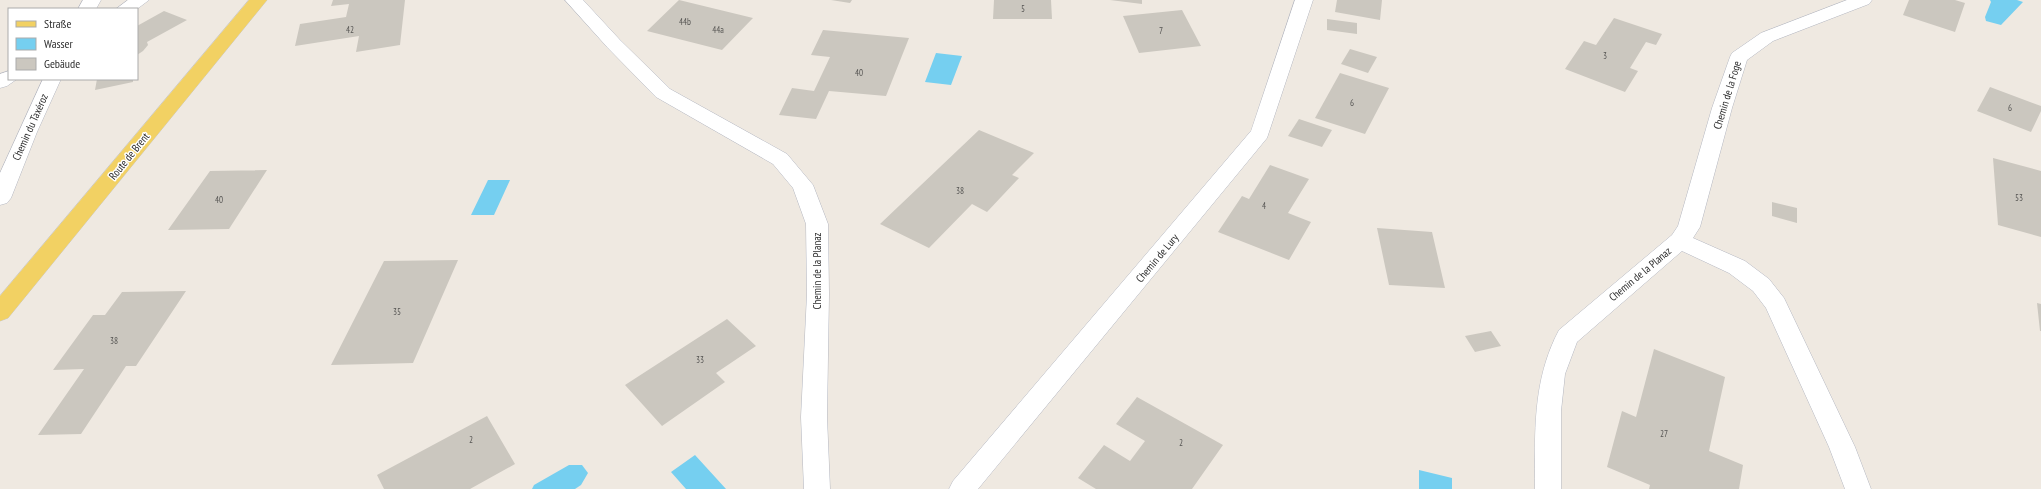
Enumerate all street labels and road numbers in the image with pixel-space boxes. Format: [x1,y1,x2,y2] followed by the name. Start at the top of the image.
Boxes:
[1710,59,1744,131] street label: Chemin de la Foge
[9,91,51,163] street label: Chemin du Taxéroz
[106,130,152,182] street label: Route de Brent
[1133,230,1182,285] street label: Chemin de Lury
[810,232,824,310] street label: Chemin de la Planaz
[1606,244,1674,304] street label: Chemin de la Planaz

